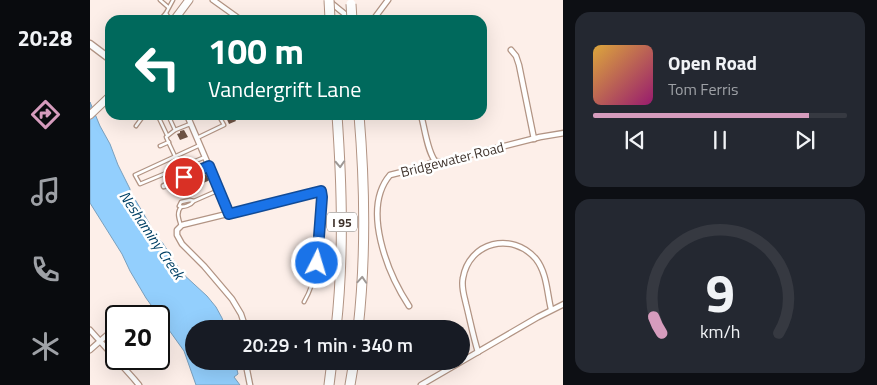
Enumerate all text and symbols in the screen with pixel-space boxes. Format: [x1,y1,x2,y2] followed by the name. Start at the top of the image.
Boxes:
[18,21,72,55] text: 20:28
[208,24,304,78] text: 100 m
[125,35,190,100] icon: left
[668,48,757,77] text: Open Road
[208,72,361,106] text: Vandergrift Lane
[668,77,739,101] text: Tom Ferris
[28,97,63,132] icon: directions
[621,126,649,154] icon: previous
[706,126,734,154] icon: pause
[791,126,819,154] icon: next
[398,136,506,182] street label: Bridgewater Road
[163,156,205,198] pin
[335,160,346,168] one-way arrow
[170,163,198,191] icon: arrive
[28,174,63,209] icon: music
[114,186,192,286] water label: Neshaminy Creek
[327,212,357,232] road number: I 95
[290,236,342,288] position arrow
[28,252,63,287] icon: phone
[705,253,735,332] text: 9
[356,276,367,284] one-way arrow
[105,305,170,370] speed limit sign: 20
[700,318,740,345] text: km/h
[28,329,63,364] icon: climate
[242,330,413,359] text: 20:29 · 1 min · 340 m

